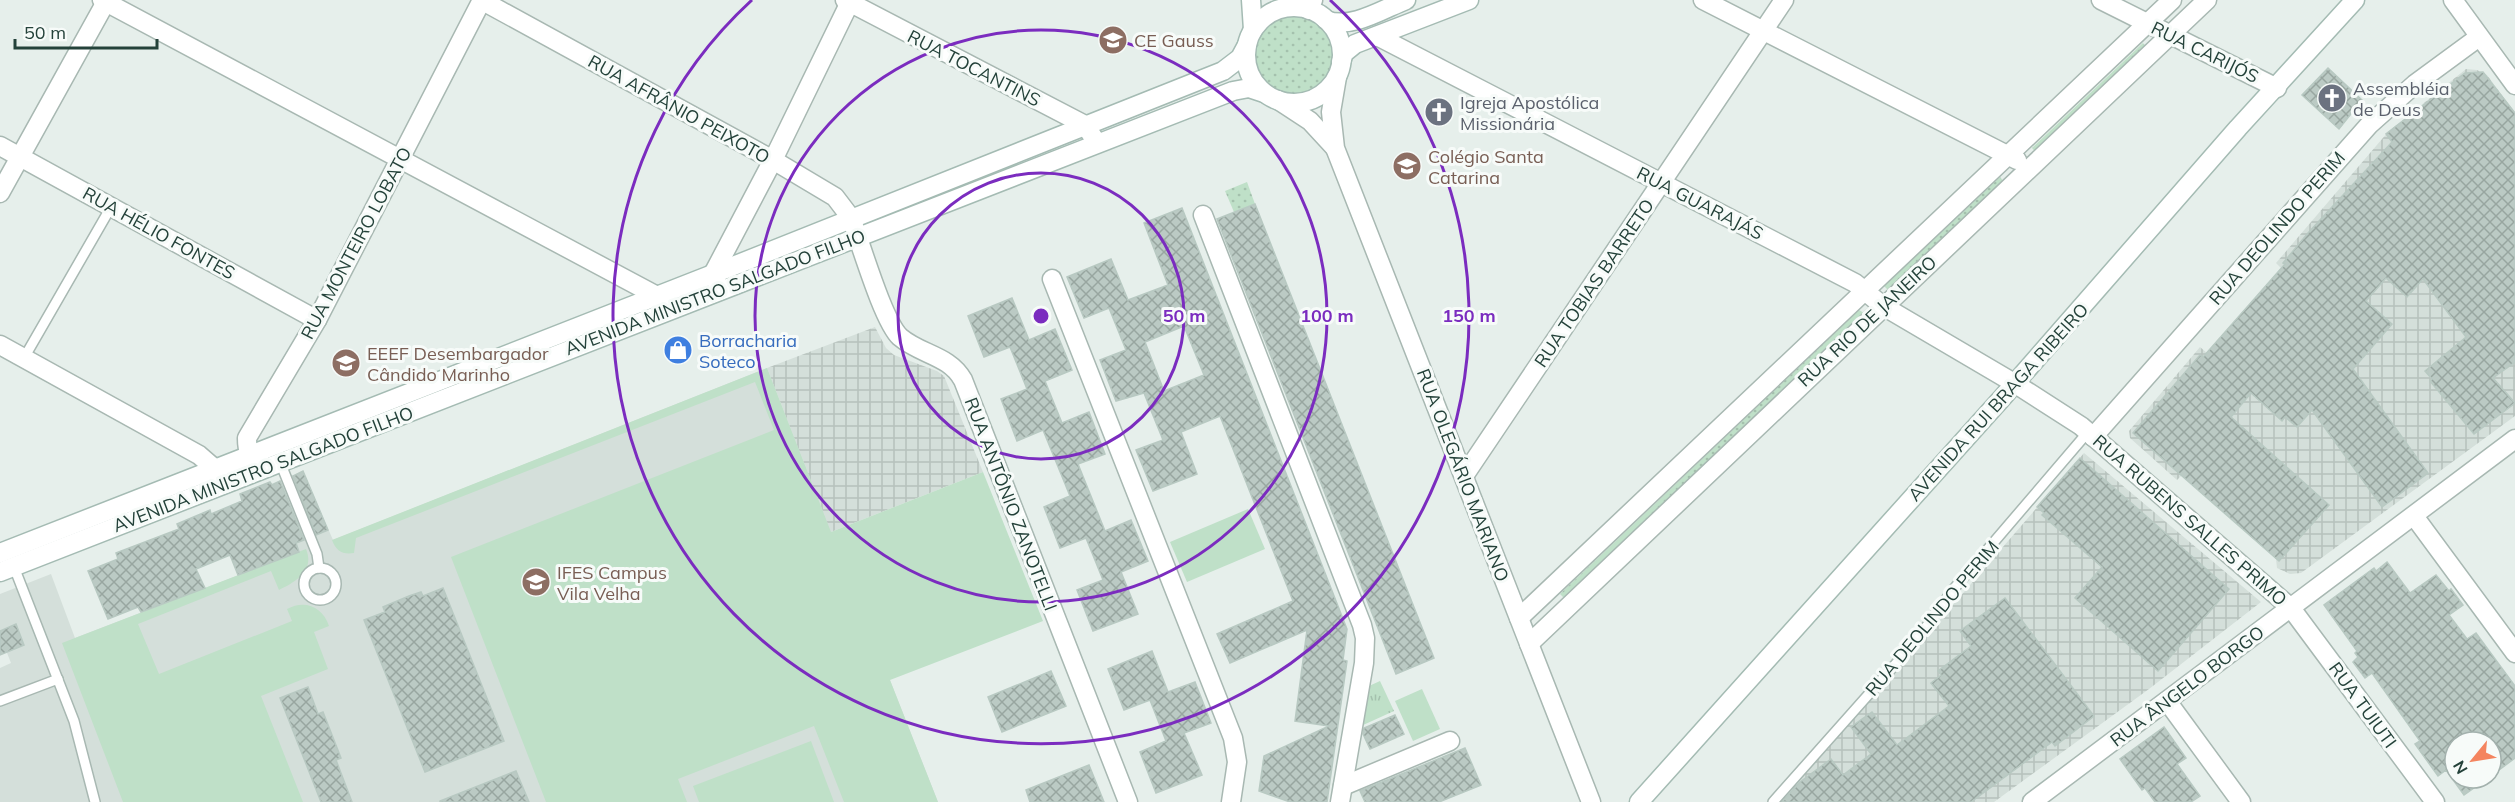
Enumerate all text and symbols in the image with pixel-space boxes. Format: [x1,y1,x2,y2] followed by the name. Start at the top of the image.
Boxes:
[15,12,158,50] scale bar
[2147,16,2263,88] street label: RUA CARIJÓS
[24,21,66,44] text: 50 m
[1097,24,1129,56] school or university icon: CE Gauss
[904,25,1044,111] street label: RUA TOCANTINS
[1134,29,1214,52] place label: CE Gauss
[584,49,774,169] street label: RUA AFRÂNIO PEIXOTO
[2353,77,2450,121] place label: Assembléia de Deus
[2316,82,2348,114] church icon: Assembléia de Deus
[1460,91,1599,135] place label: Igreja Apostólica Missionária
[1423,96,1455,128] church icon: Igreja Apostólica Missionária
[296,143,416,343] street label: RUA MONTEIRO LOBATO
[1428,145,1544,189] place label: Colégio Santa Catarina
[2204,146,2350,310] street label: RUA DEOLINDO PERIM
[1391,150,1423,182] school or university icon: Colégio Santa Catarina
[1633,161,1767,245] street label: RUA GUARAJÁS
[79,182,239,284] street label: RUA HÉLIO FONTES
[1529,195,1659,371] street label: RUA TOBIAS BARRETO
[562,224,868,360] street label: AVENIDA MINISTRO SALGADO FILHO
[1793,251,1941,391] street label: RUA RIO DE JANEIRO
[1903,298,2093,506] street label: AVENIDA RUI BRAGA RIBEIRO
[1163,304,1205,327] text: 50 m
[1300,304,1354,327] text: 100 m
[1442,304,1496,327] text: 150 m
[1031,306,1051,326] centre of rings
[699,329,797,373] place label: Borracharia Soteco
[662,334,694,366] shop icon: Borracharia Soteco
[367,342,549,386] place label: EEEF Desembargador Cândido Marinho
[330,347,362,379] school or university icon: EEEF Desembargador Cândido Marinho
[1412,365,1514,585] street label: RUA OLEGÁRIO MARIANO
[960,394,1062,614] street label: RUA ANTÔNIO ZANOTELLI
[110,401,416,537] street label: AVENIDA MINISTRO SALGADO FILHO
[2088,429,2292,611] street label: RUA RUBENS SALLES PRIMO
[1860,535,2004,701] street label: RUA DEOLINDO PERIM
[557,561,667,605] place label: IFES Campus Vila Velha
[520,566,552,598] school or university icon: IFES Campus Vila Velha
[2105,620,2269,752] street label: RUA ÂNGELO BORGO
[2324,657,2402,753] street label: RUA TUIUTI
[2443,730,2503,790] north arrow
[2448,757,2472,778] text: N

